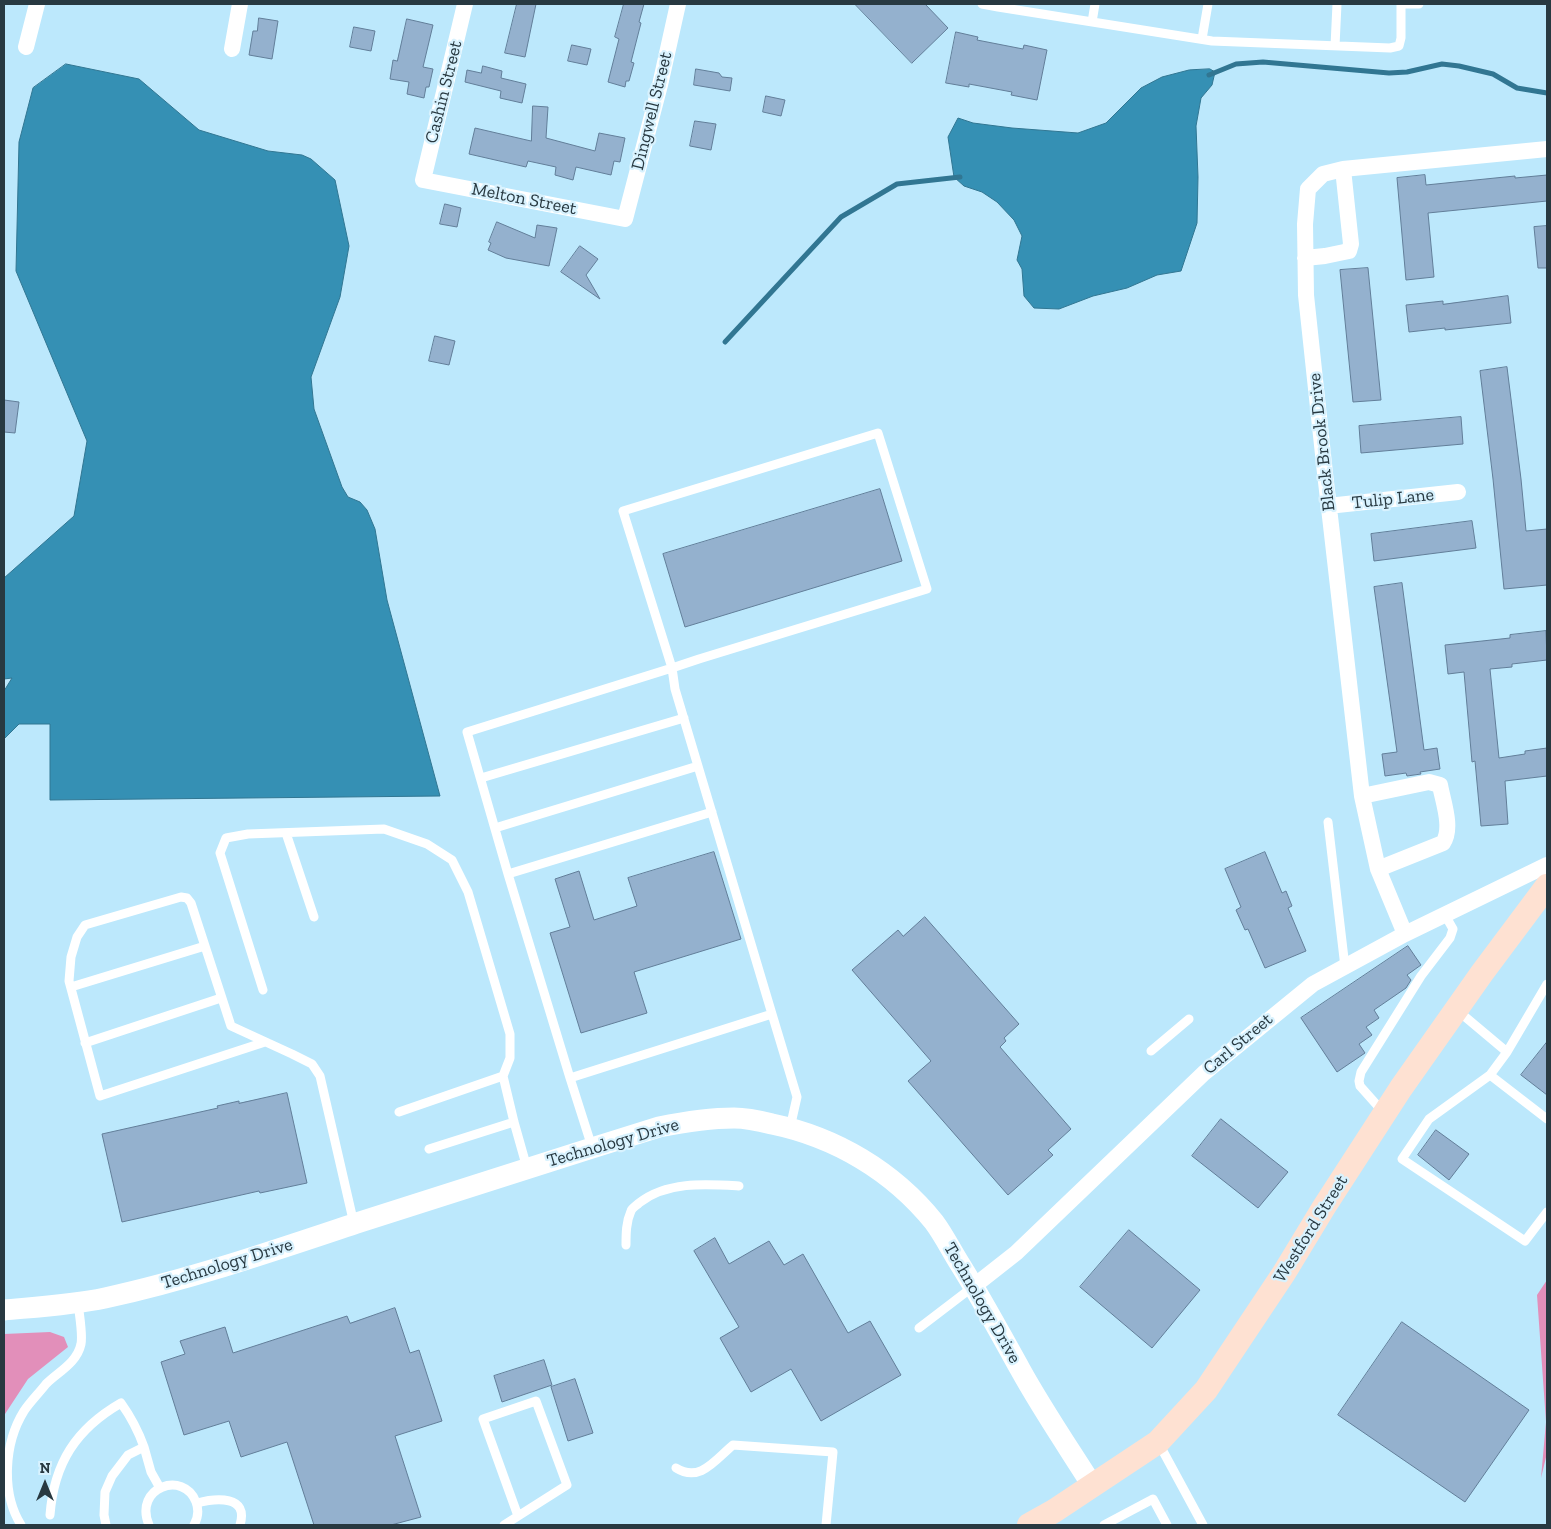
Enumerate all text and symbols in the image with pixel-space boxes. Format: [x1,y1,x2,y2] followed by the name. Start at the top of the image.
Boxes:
[421,38,467,146] street label: Cashin Street
[627,50,677,172] street label: Dingwell Street
[470,178,578,220] street label: Melton Street
[1304,372,1340,512] street label: Black Brook Drive
[1351,484,1435,514] street label: Tulip Lane
[1199,1009,1277,1079] street label: Carl Street
[545,1114,681,1172] street label: Technology Drive
[1269,1171,1353,1287] street label: Westford Street
[159,1234,295,1294] street label: Technology Drive
[939,1239,1025,1367] street label: Technology Drive
[20,1459,70,1509] north arrow
[40,1460,50,1477] text: N

